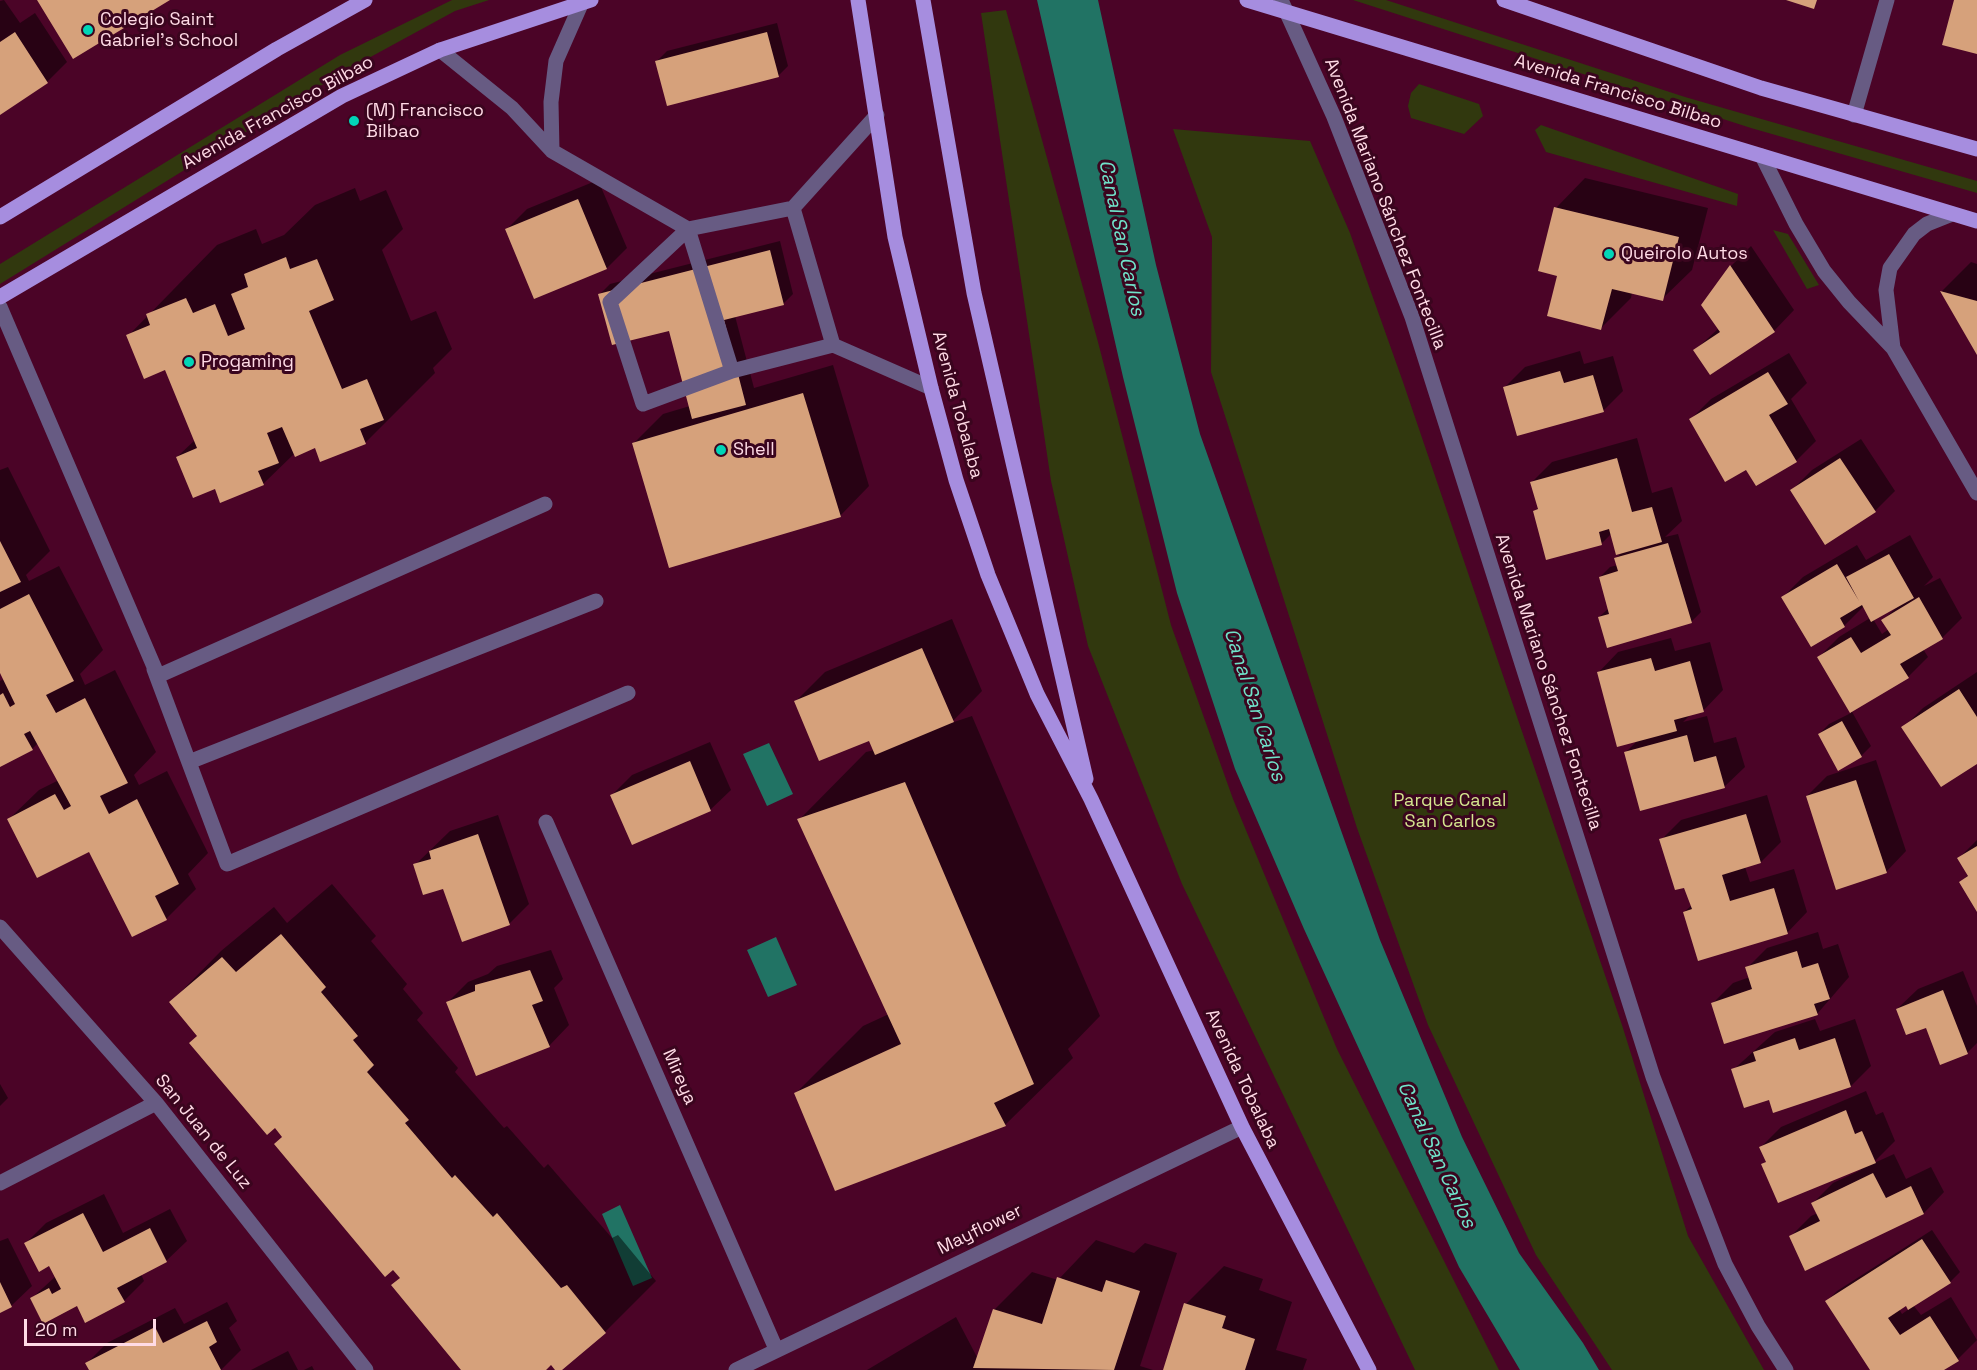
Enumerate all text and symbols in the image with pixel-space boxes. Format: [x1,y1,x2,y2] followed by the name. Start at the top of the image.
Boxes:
[100,9,238,52] place label: Colegio Saint Gabriel's School
[81,23,95,37] marker: Colegio Saint Gabriel's School
[1512,50,1724,134] street label: Avenida Francisco Bilbao
[179,51,377,175] street label: Avenida Francisco Bilbao
[1319,55,1451,353] street label: Avenida Mariano Sánchez Fontecilla
[366,100,484,142] place label: (M) Francisco Bilbao
[347,114,361,128] marker: (M) Francisco Bilbao
[1093,158,1149,318] water label: Canal San Carlos
[1621,243,1748,265] place label: Queirolo Autos
[1602,247,1616,261] marker: Queirolo Autos
[927,329,987,481] street label: Avenida Tobalaba
[201,351,294,373] place label: Progaming
[182,355,196,369] marker: Progaming
[733,439,775,461] place label: Shell
[714,443,728,457] marker: Shell
[1490,531,1606,833] street label: Avenida Mariano Sánchez Fontecilla
[1218,626,1290,784] water label: Canal San Carlos
[1393,790,1507,832] park label: Parque Canal San Carlos
[1200,1006,1284,1152] street label: Avenida Tobalaba
[657,1046,701,1108] street label: Mireya
[150,1070,256,1194] street label: San Juan de Luz
[1392,1078,1480,1232] water label: Canal San Carlos
[934,1200,1026,1260] street label: Mayflower
[27,1307,159,1345] scale bar
[35,1318,78,1341] text: 20 m

